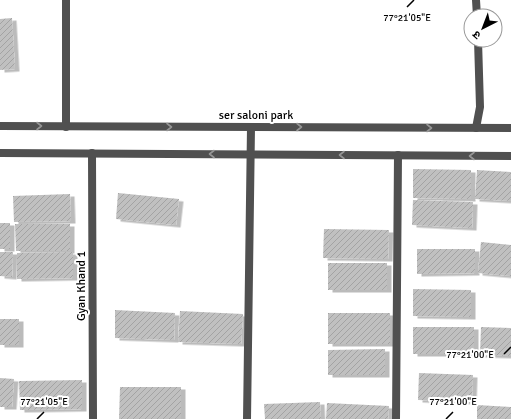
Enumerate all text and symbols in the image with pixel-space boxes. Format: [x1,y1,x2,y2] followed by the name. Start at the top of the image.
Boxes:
[463,8,503,48] north arrow
[383,12,431,24] text: 77°21'05"E
[469,28,483,42] text: उ
[219,108,293,123] street label: ser saloni park
[36,122,42,130] one-way arrow
[166,123,172,131] one-way arrow
[296,123,302,131] one-way arrow
[426,124,432,132] one-way arrow
[209,150,215,158] one-way arrow
[339,151,345,159] one-way arrow
[469,152,475,160] one-way arrow
[74,251,89,321] street label: Gyan Khand 1
[446,349,494,361] text: 77°21'00"E
[20,396,68,408] text: 77°21'05"E
[429,396,477,408] text: 77°21'00"E

